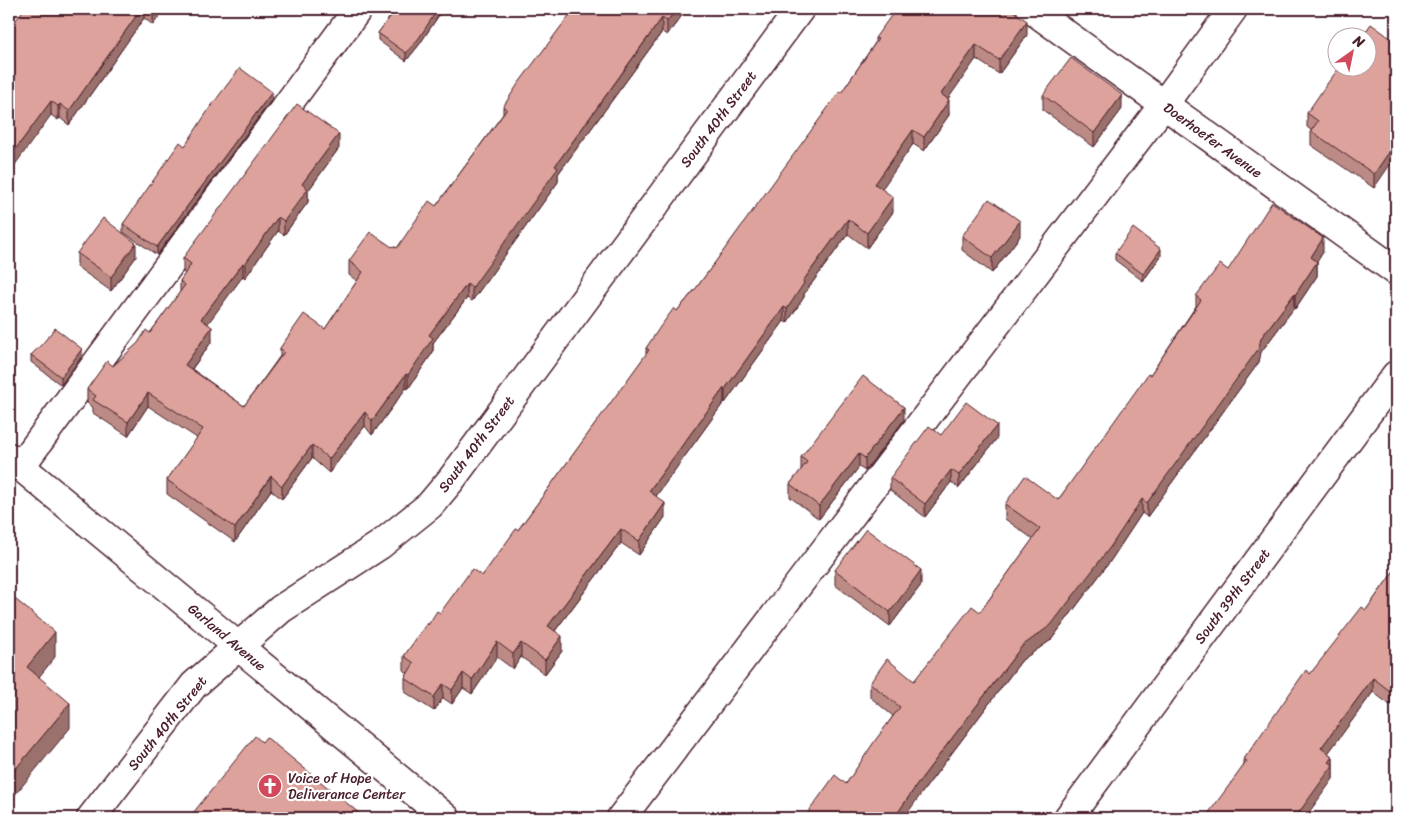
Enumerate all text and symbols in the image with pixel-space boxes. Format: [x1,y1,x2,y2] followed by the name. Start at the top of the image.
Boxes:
[1328,28,1378,78] north arrow
[1347,28,1370,55] text: N
[674,66,763,173] street label: South 40th Street
[1158,96,1267,185] street label: Doerhoefer Avenue
[432,391,521,498] street label: South 40th Street
[1188,543,1277,650] street label: South 39th Street
[182,597,271,678] street label: Garland Avenue
[121,670,214,776] street label: South 40th Street
[288,766,406,807] place label: Voice of Hope Deliverance Center
[257,773,283,799] church icon: Voice of Hope Deliverance Center

